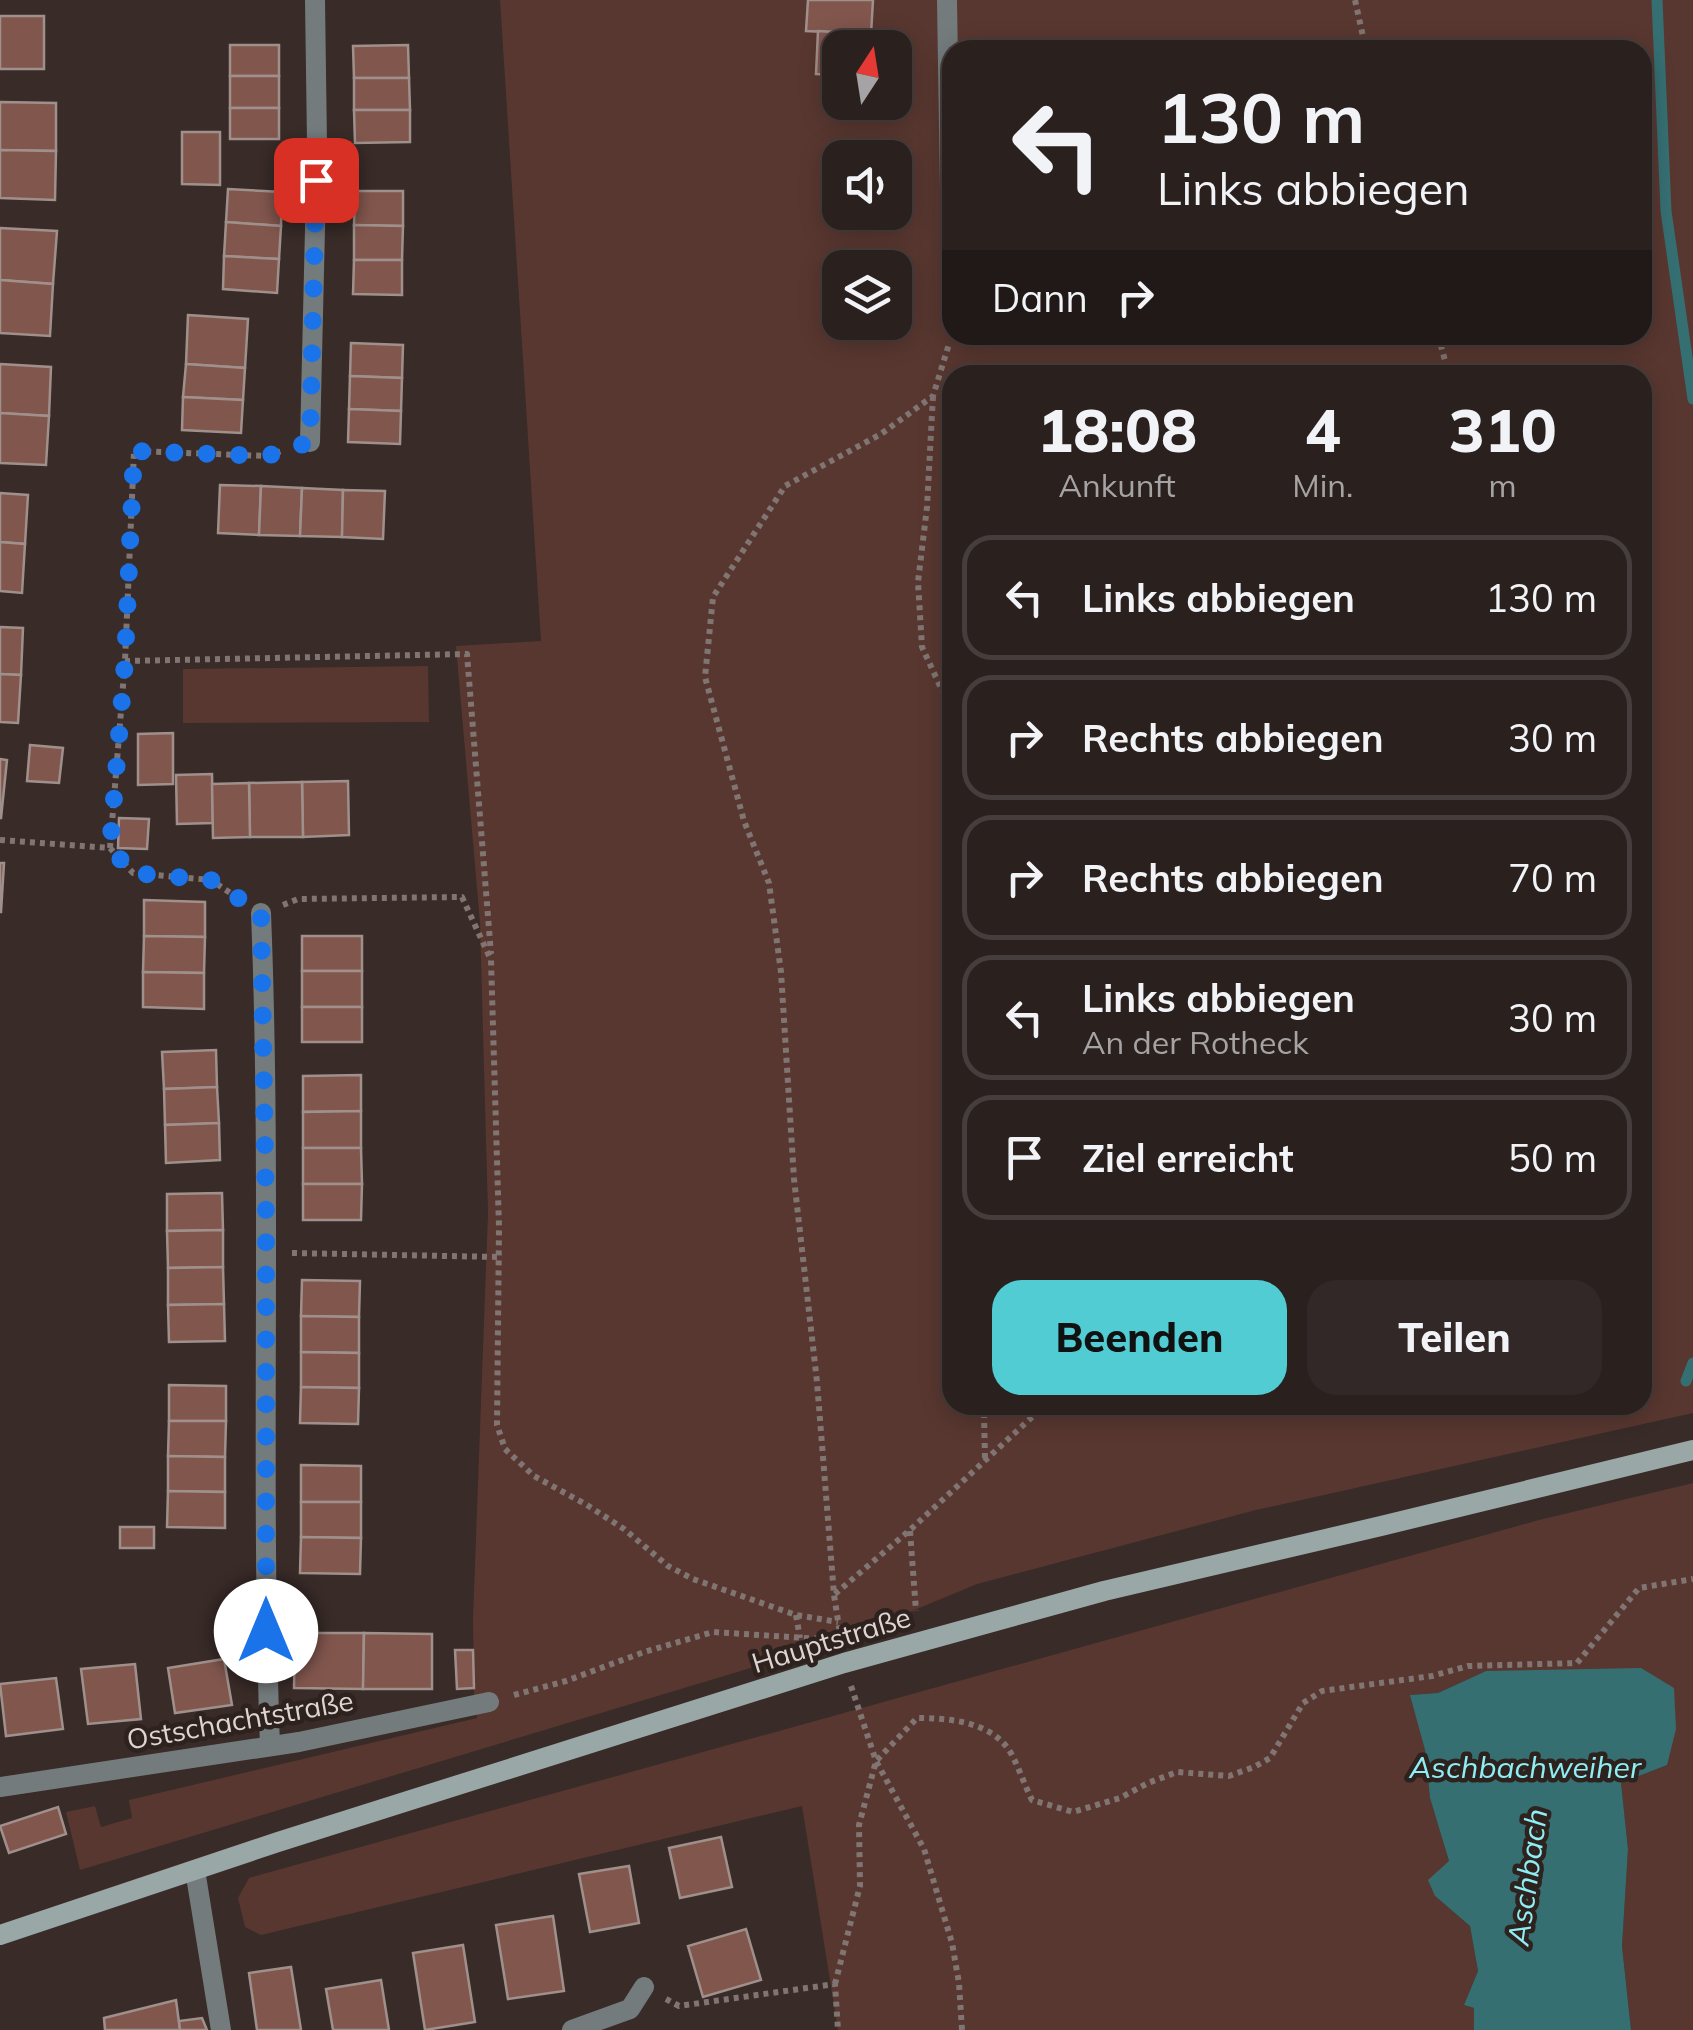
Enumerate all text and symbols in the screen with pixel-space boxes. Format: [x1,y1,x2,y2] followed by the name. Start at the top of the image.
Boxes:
[822,30,912,120] north arrow
[822,30,912,340] map controls
[1157,73,1365,161] text: 130 m
[992,80,1122,210] icon: left
[274,138,359,223] pin
[822,140,912,230] button: sound
[289,153,344,208] icon: arrive
[1157,160,1470,216] text: Links abbiegen
[822,250,912,340] button: layers
[1108,270,1163,325] icon: right
[992,274,1088,322] text: Dann
[1037,392,1197,467] text: 18:08
[1305,392,1341,467] text: 4
[1449,392,1557,467] text: 310
[1059,465,1176,505] text: Ankunft
[1292,465,1353,505] text: Min.
[1489,465,1517,505] text: m
[997,570,1052,625] icon: left
[1082,574,1355,622] text: Links abbiegen
[1485,574,1597,622] text: 130 m
[997,710,1052,765] icon: right
[1082,714,1384,762] text: Rechts abbiegen
[1508,714,1597,762] text: 30 m
[997,850,1052,905] icon: right
[1082,854,1384,902] text: Rechts abbiegen
[1508,854,1597,902] text: 70 m
[1082,974,1355,1022] text: Links abbiegen
[997,990,1052,1045] icon: left
[1508,994,1597,1042] text: 30 m
[1082,1022,1309,1062] text: An der Rotheck
[997,1130,1052,1185] icon: arrive
[1082,1134,1294,1182] text: Ziel erreicht
[1508,1134,1597,1182] text: 50 m
[992,1280,1287,1395] button: Beenden
[1307,1280,1602,1395] button: Teilen
[214,1579,318,1683] position arrow
[747,1599,914,1680] street label: Hauptstraße
[124,1682,356,1757] street label: Ostschachtstraße
[1408,1748,1642,1786] water label: Aschbachweiher
[1498,1806,1555,1949] water label: Aschbach

